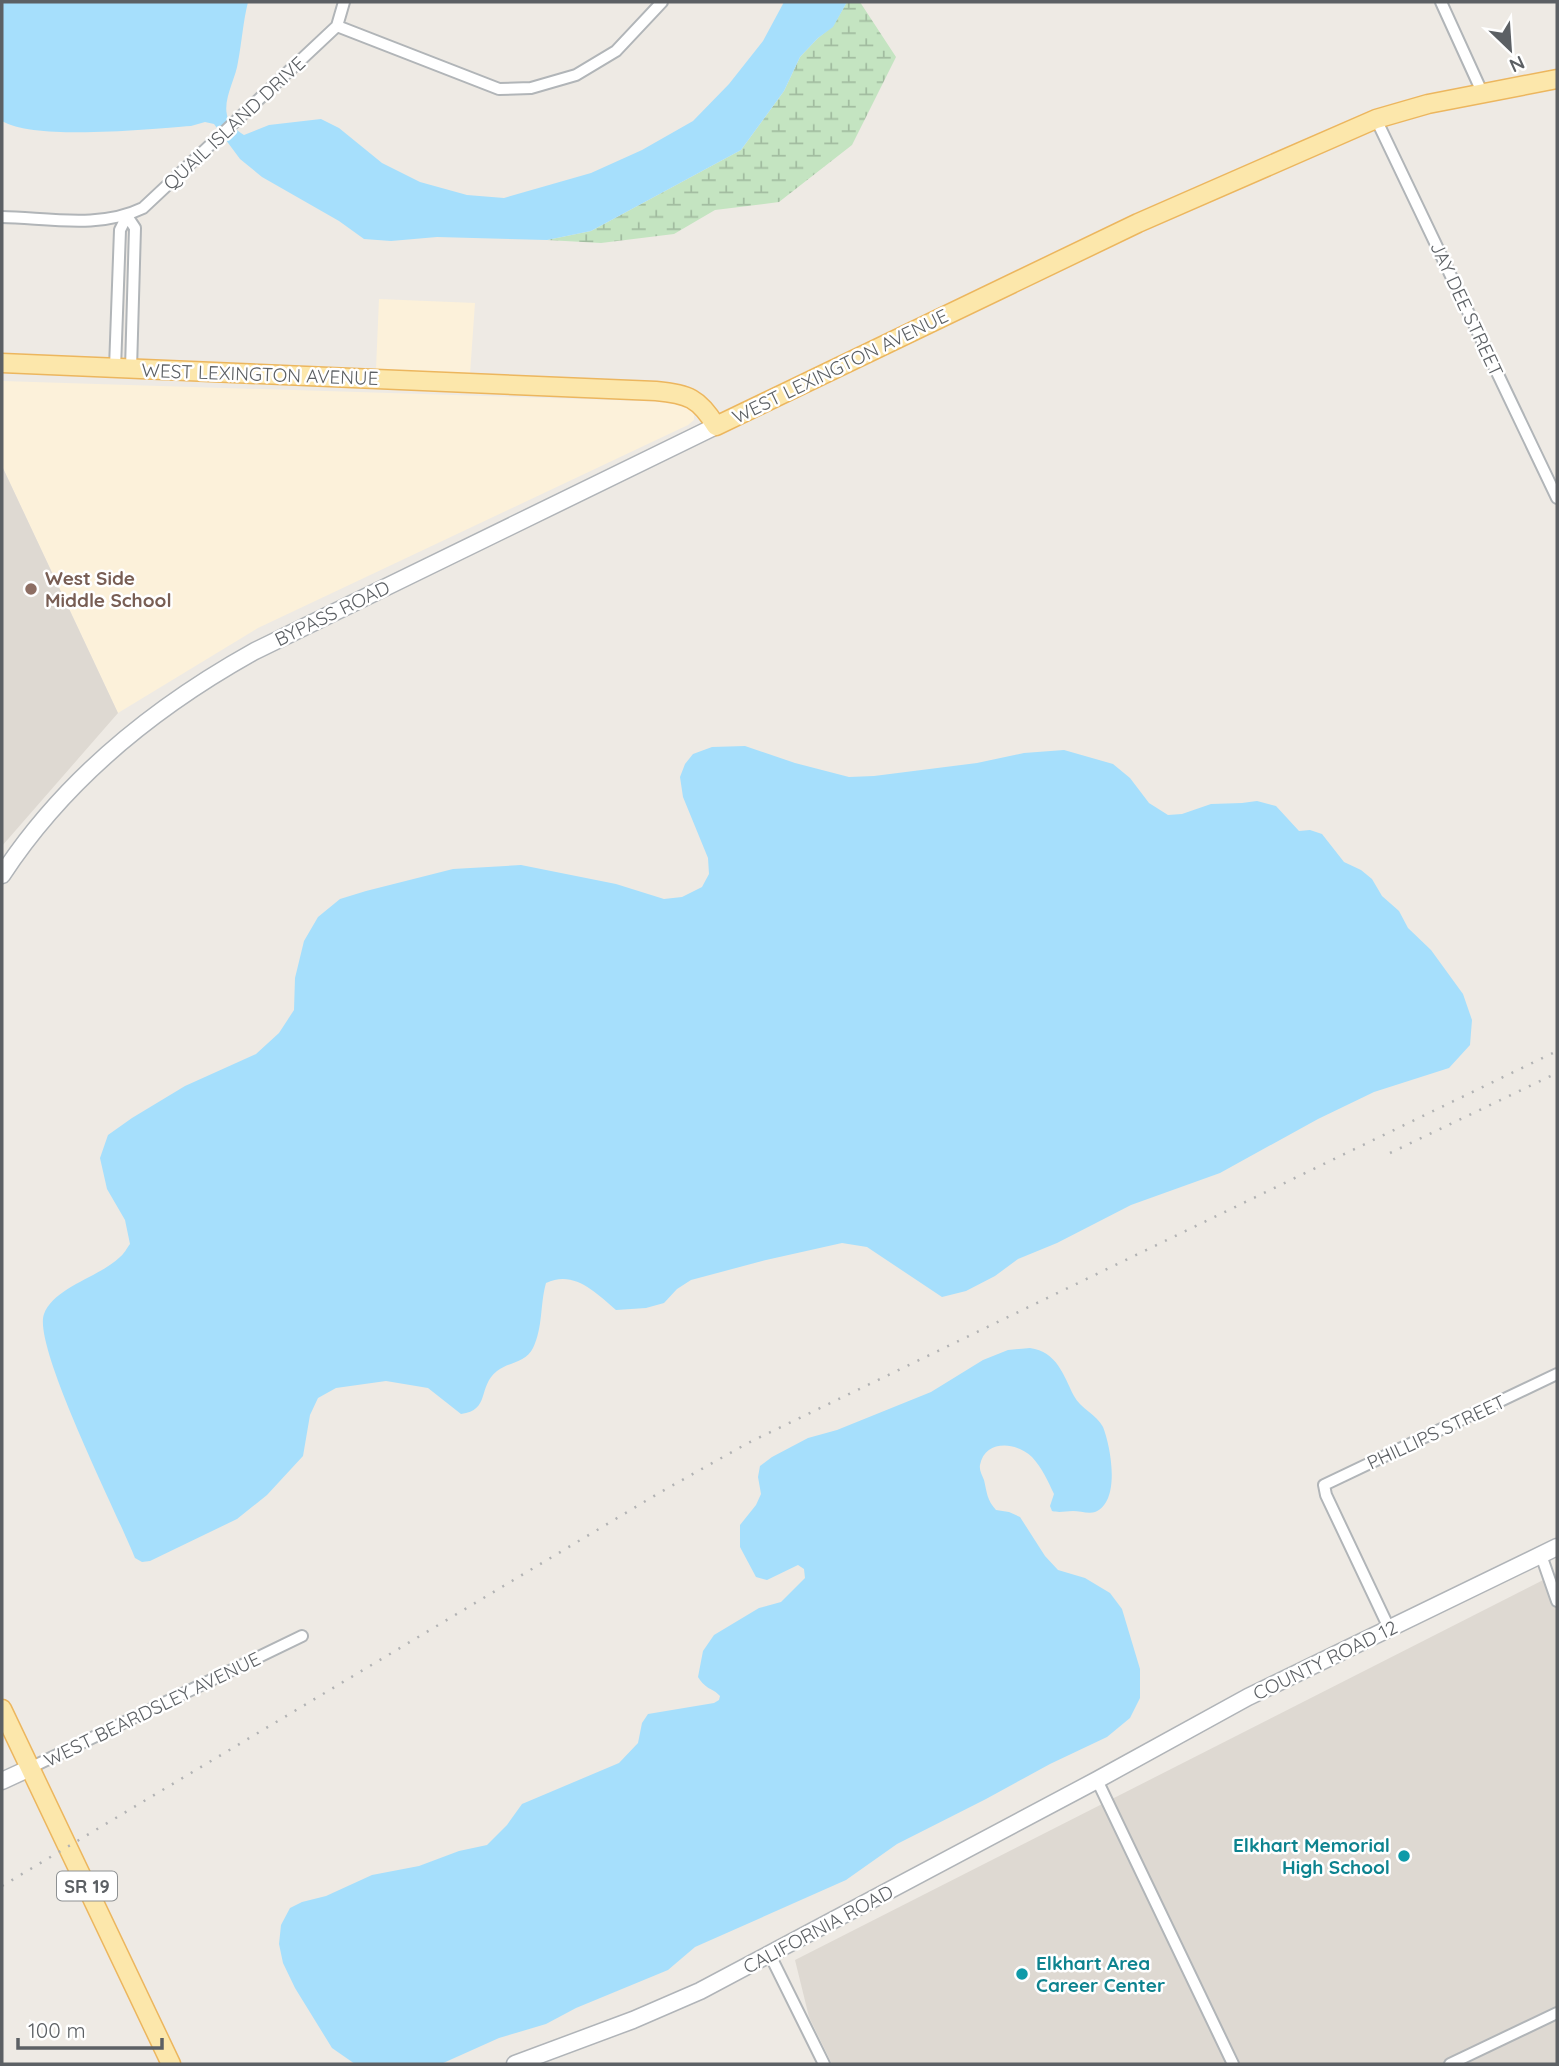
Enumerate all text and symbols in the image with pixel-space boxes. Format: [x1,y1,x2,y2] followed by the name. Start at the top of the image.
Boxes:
[1475,14,1545,84] north arrow
[158,51,310,195] street label: QUAIL ISLAND DRIVE
[1506,51,1529,78] text: N
[1425,238,1509,380] street label: JAY DEE STREET
[728,303,952,429] street label: WEST LEXINGTON AVENUE
[141,358,379,390] street label: WEST LEXINGTON AVENUE
[45,566,172,612] place label: West Side Middle School
[271,575,393,651] street label: BYPASS ROAD
[23,581,39,597] marker: West Side Middle School
[1363,1389,1509,1475] street label: PHILLIPS STREET
[1249,1615,1401,1705] street label: COUNTY ROAD 12
[40,1646,264,1772] street label: WEST BEARDSLEY AVENUE
[1233,1833,1390,1879] place label: Elkhart Memorial High School
[1396,1848,1412,1864] marker: Elkhart Memorial High School
[57,1872,117,1900] road number: SR 19
[739,1879,897,1979] street label: CALIFORNIA ROAD
[1036,1951,1165,1997] place label: Elkhart Area Career Center
[1014,1966,1030,1982] marker: Elkhart Area Career Center
[18,2007,161,2050] scale bar
[28,2017,86,2043] text: 100 m

